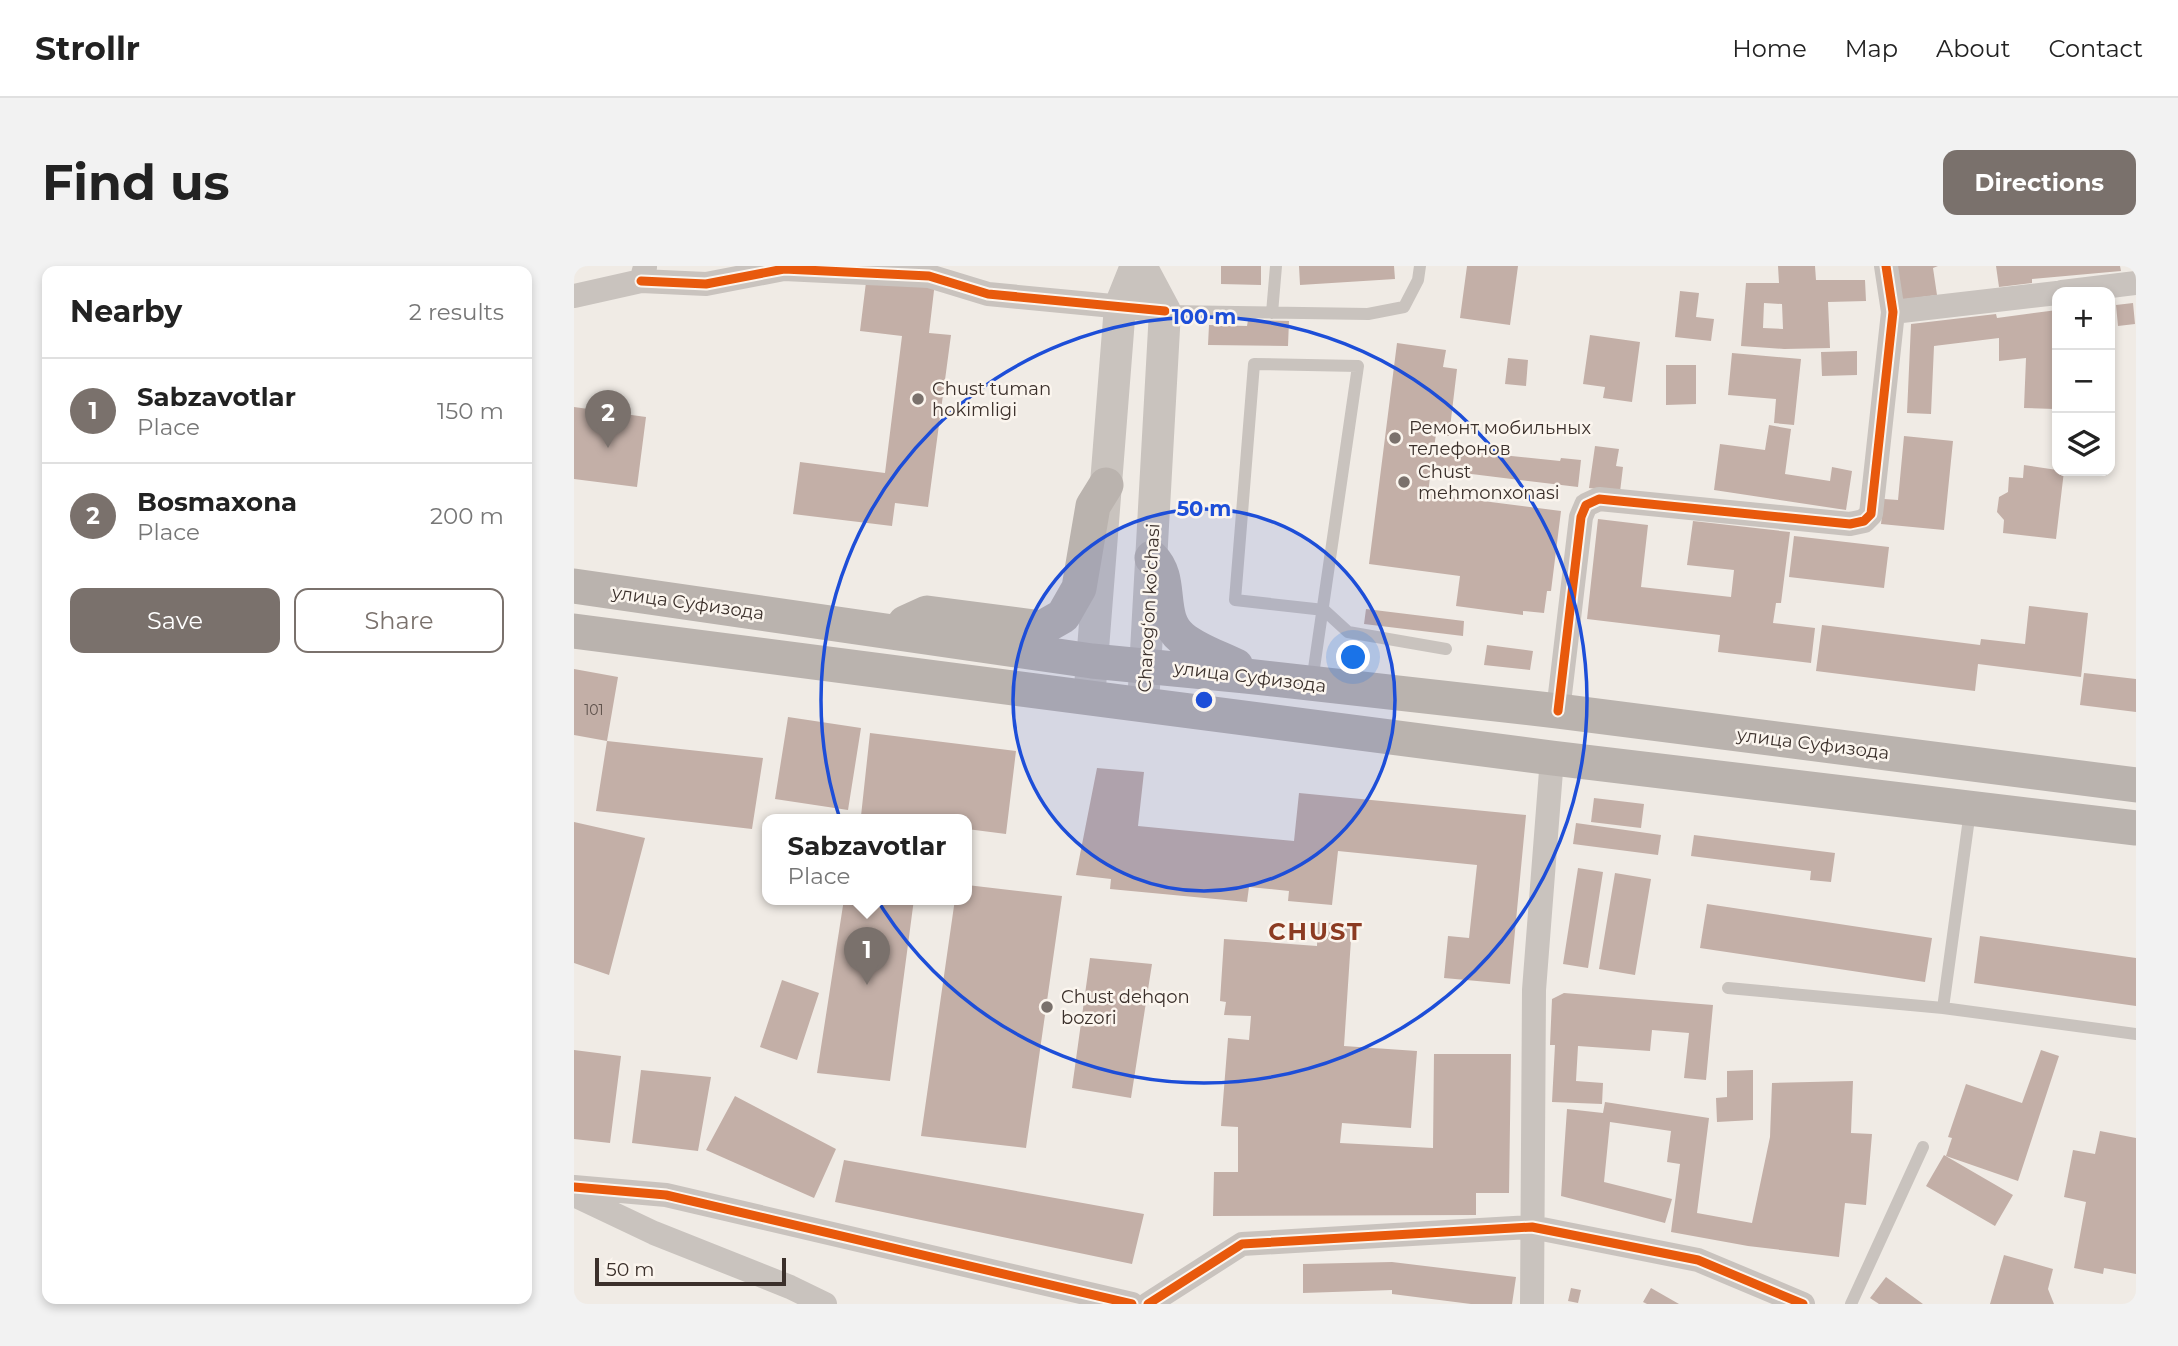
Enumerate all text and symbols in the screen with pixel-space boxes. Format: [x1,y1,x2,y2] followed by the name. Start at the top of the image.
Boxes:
[35,28,140,68] text: Strollr
[1732,34,1807,63] text: Home
[1845,34,1898,63] text: Map
[1936,34,2010,63] text: About
[2048,34,2143,63] text: Contact
[1943,150,2136,215] button: Directions
[42,153,230,212] text: Find us
[2052,287,2115,476] map controls
[2052,287,2115,350] button: +
[70,293,182,330] text: Nearby
[409,298,504,326] text: 2 results
[1172,304,1236,329] text: 100 m
[2052,350,2115,413] button: −
[932,378,1051,421] place label: Chust tuman hokimligi
[137,381,296,413] text: Sabzavotlar
[585,390,631,448] pin: 2
[910,391,926,407] marker: Chust tuman hokimligi
[88,397,98,425] text: 1
[437,397,504,425] text: 150 m
[137,413,200,441] text: Place
[2052,413,2115,476] button: layers
[1409,417,1591,460] place label: Ремонт мобильных телефонов
[1387,430,1403,446] marker: Ремонт мобильных телефонов
[1418,461,1560,504] place label: Chust mehmonxonasi
[1396,474,1412,490] marker: Chust mehmonxonasi
[137,486,297,518] text: Bosmaxona
[1177,496,1231,521] text: 50 m
[86,502,100,530] text: 2
[430,502,504,530] text: 200 m
[137,518,200,546] text: Place
[1134,523,1164,693] street label: Charog‘on ko‘chasi
[610,581,765,625] street label: улица Суфизода
[70,588,280,653] button: Save
[294,588,504,653] button: Share
[1336,640,1370,674] your location
[1172,657,1327,697] street label: улица Суфизода
[1192,688,1216,712] centre of rings
[584,701,604,719] house number: 101
[1735,724,1890,764] street label: улица Суфизода
[762,814,972,905] popup
[788,830,946,862] text: Sabzavotlar
[788,862,850,890] text: Place
[1268,917,1364,946] district label: CHUST
[844,927,890,985] pin: 1
[1061,986,1190,1029] place label: Chust dehqon bozori
[1039,999,1055,1015] marker: Chust dehqon bozori
[595,1255,786,1287] scale bar
[606,1258,654,1281] text: 50 m

